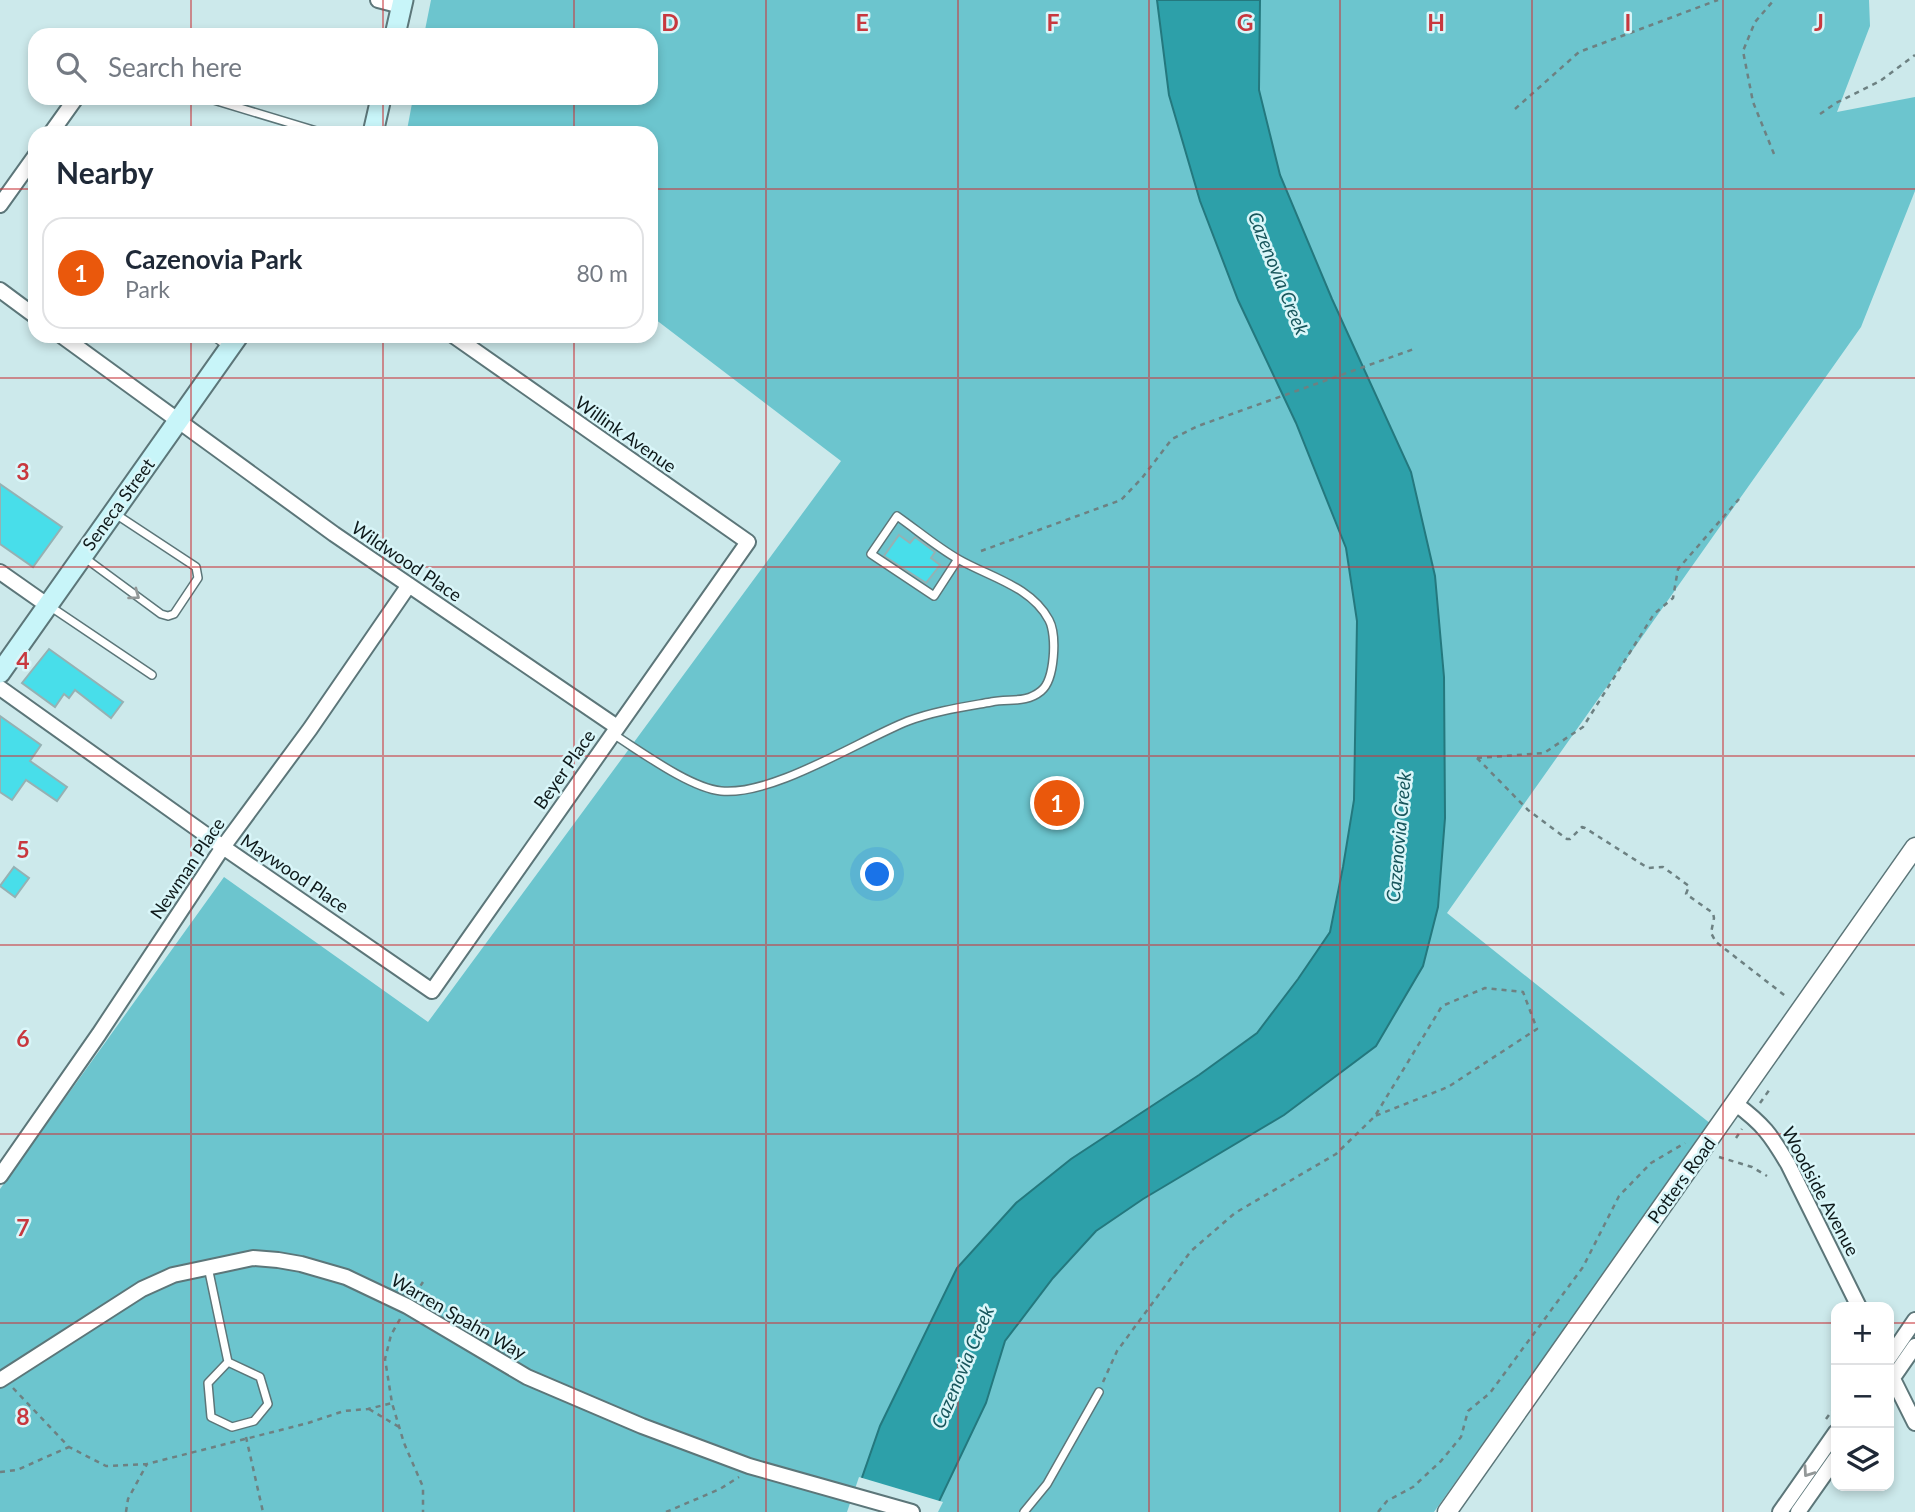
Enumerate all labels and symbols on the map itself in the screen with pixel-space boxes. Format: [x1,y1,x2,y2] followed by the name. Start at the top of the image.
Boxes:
[661,8,679,36] text: D
[855,8,869,36] text: E
[1046,8,1060,36] text: F
[1237,8,1253,36] text: G
[1427,8,1445,36] text: H
[1625,8,1631,36] text: I
[1814,8,1824,36] text: J
[1244,208,1315,339] water label: Cazenovia Creek
[571,391,681,477] street label: Willink Avenue
[77,453,159,554] street label: Seneca Street
[16,457,30,485] text: 3
[348,516,466,606] street label: Wildwood Place
[127,586,140,599] one-way arrow
[16,646,30,674] text: 4
[529,725,599,813] street label: Beyer Place
[1381,770,1415,903] water label: Cazenovia Creek
[1034,777,1080,829] pin: 1
[145,813,229,923] street label: Newman Place
[237,829,353,917] street label: Maywood Place
[16,835,30,863] text: 5
[860,857,894,891] your location
[16,1024,30,1052] text: 6
[1778,1123,1864,1259] street label: Woodside Avenue
[1642,1133,1720,1227] street label: Potters Road
[16,1213,30,1241] text: 7
[388,1268,531,1364] street label: Warren Spahn Way
[926,1301,999,1432] water label: Cazenovia Creek
[16,1402,30,1430] text: 8
[1804,1464,1816,1477] one-way arrow

